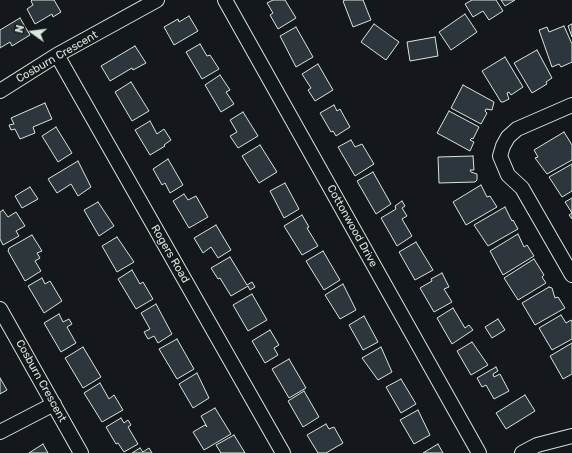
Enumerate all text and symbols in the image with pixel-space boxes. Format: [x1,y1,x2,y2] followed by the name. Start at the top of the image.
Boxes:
[12,12,52,52] north arrow
[13,24,27,34] text: N
[14,28,100,86] street label: Cosburn Crescent
[324,183,380,269] street label: Cottonwood Drive
[148,223,192,285] street label: Rogers Road
[13,337,69,425] street label: Cosburn Crescent

